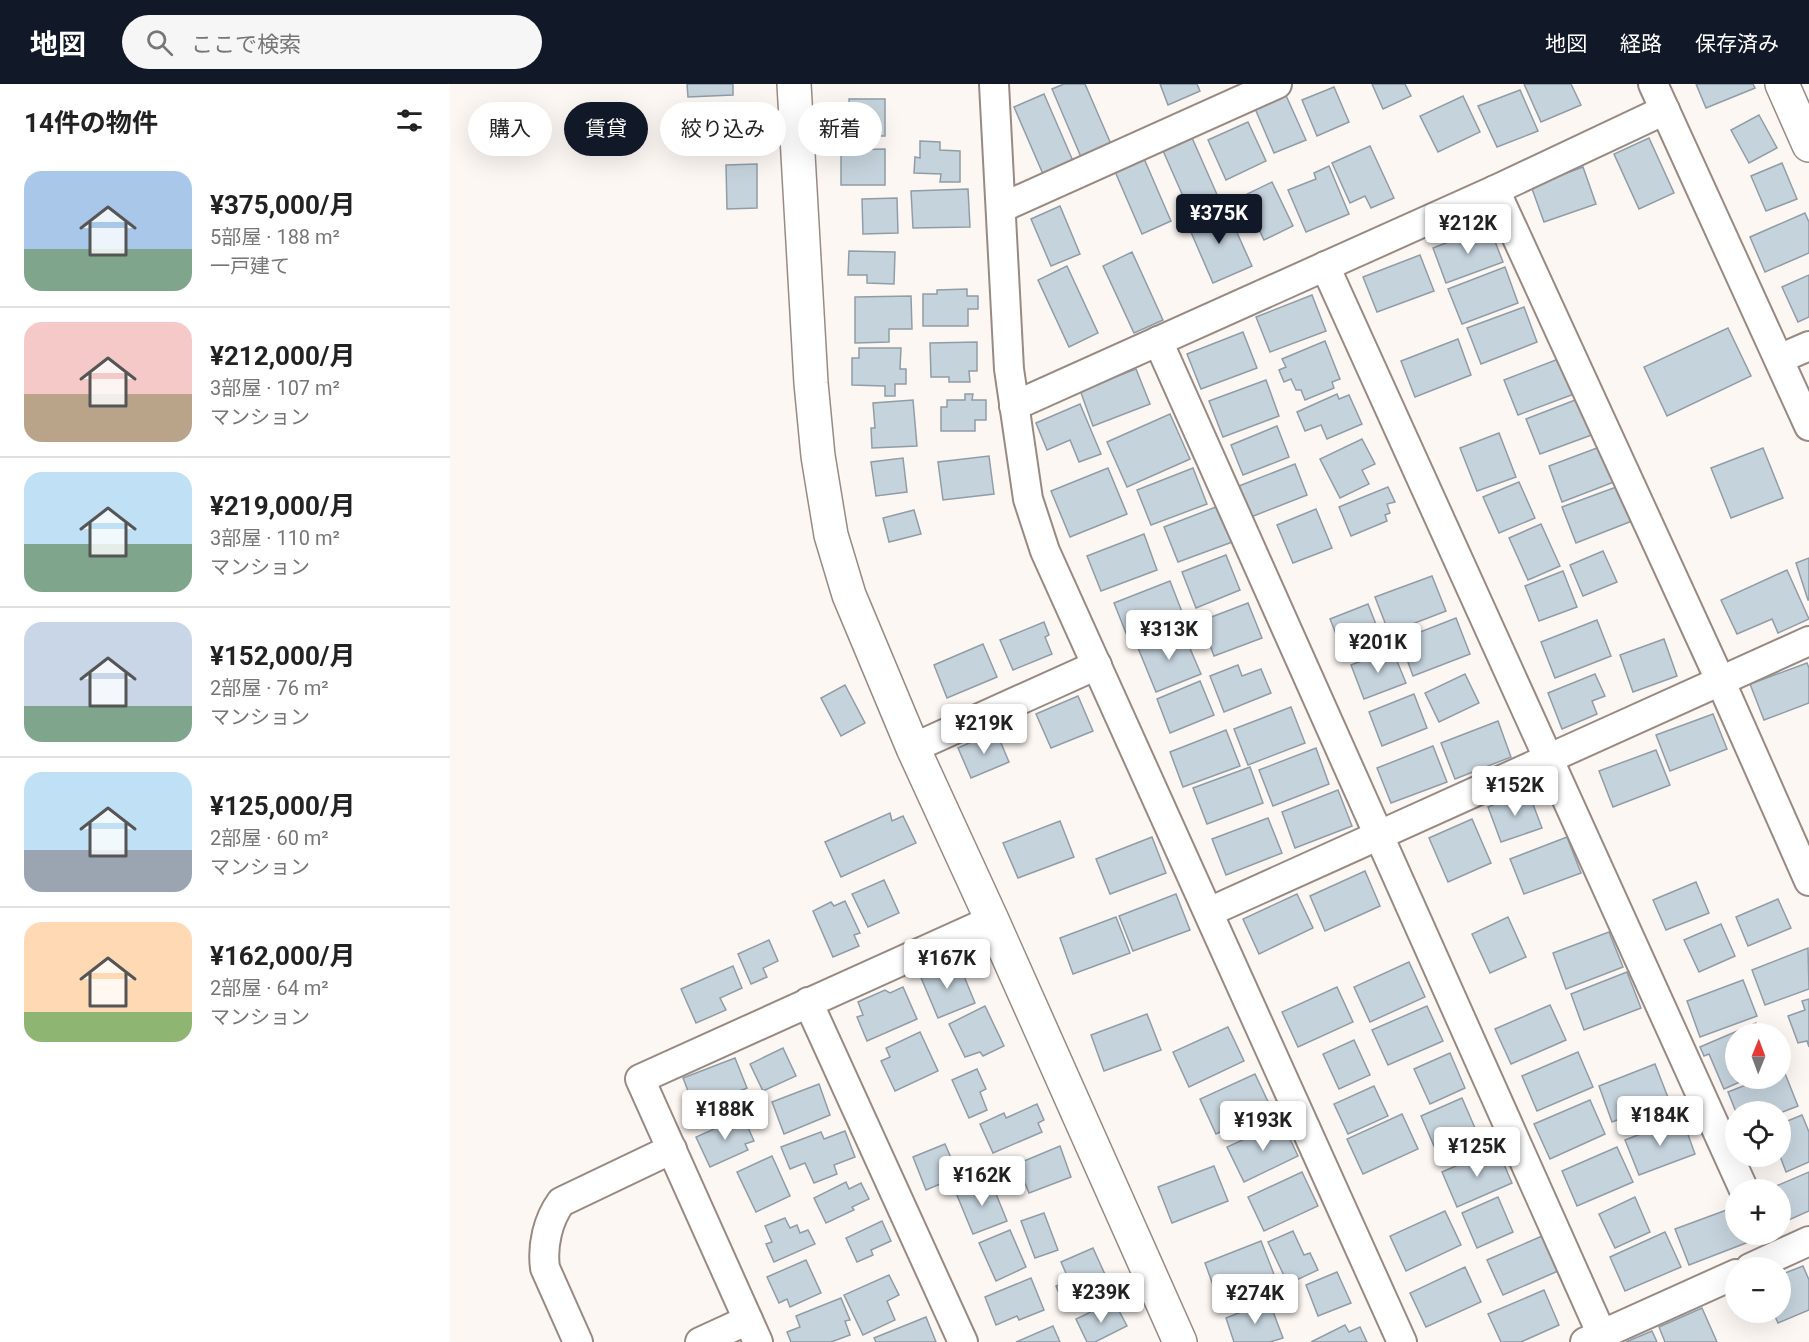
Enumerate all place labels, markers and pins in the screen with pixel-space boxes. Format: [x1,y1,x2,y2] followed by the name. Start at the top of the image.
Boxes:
[1177,194,1261,245] pin: ¥375K
[1426,204,1510,255] pin: ¥212K
[1127,610,1211,661] pin: ¥313K
[1336,623,1420,674] pin: ¥201K
[942,704,1026,755] pin: ¥219K
[1473,766,1557,817] pin: ¥152K
[905,939,989,990] pin: ¥167K
[683,1090,767,1141] pin: ¥188K
[1618,1096,1702,1147] pin: ¥184K
[1221,1101,1305,1152] pin: ¥193K
[1435,1127,1519,1178] pin: ¥125K
[940,1156,1024,1207] pin: ¥162K
[1059,1273,1143,1324] pin: ¥239K
[1213,1274,1297,1325] pin: ¥274K

